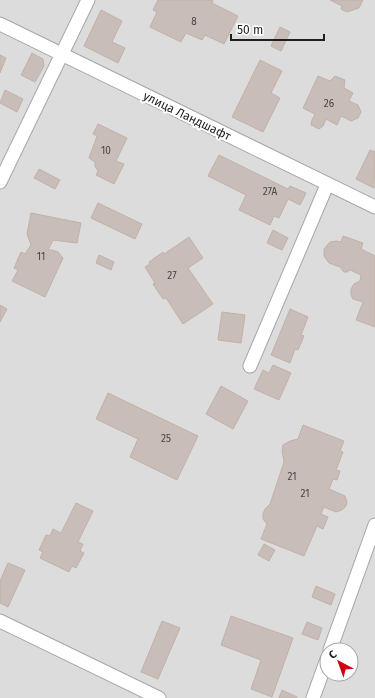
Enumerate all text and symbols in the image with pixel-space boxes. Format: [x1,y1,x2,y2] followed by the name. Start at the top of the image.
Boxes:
[191,16,197,28] house number: 8
[231,16,324,42] scale bar
[237,23,263,37] text: 50 m
[141,89,234,144] street label: улица Ландшафт
[324,98,334,110] house number: 26
[101,145,111,157] house number: 10
[263,186,278,198] house number: 27А
[37,251,45,263] house number: 11
[167,270,177,282] house number: 27
[161,433,171,445] house number: 25
[287,471,297,483] house number: 21
[300,488,310,500] house number: 21
[319,642,359,682] north arrow
[326,647,340,662] text: С

